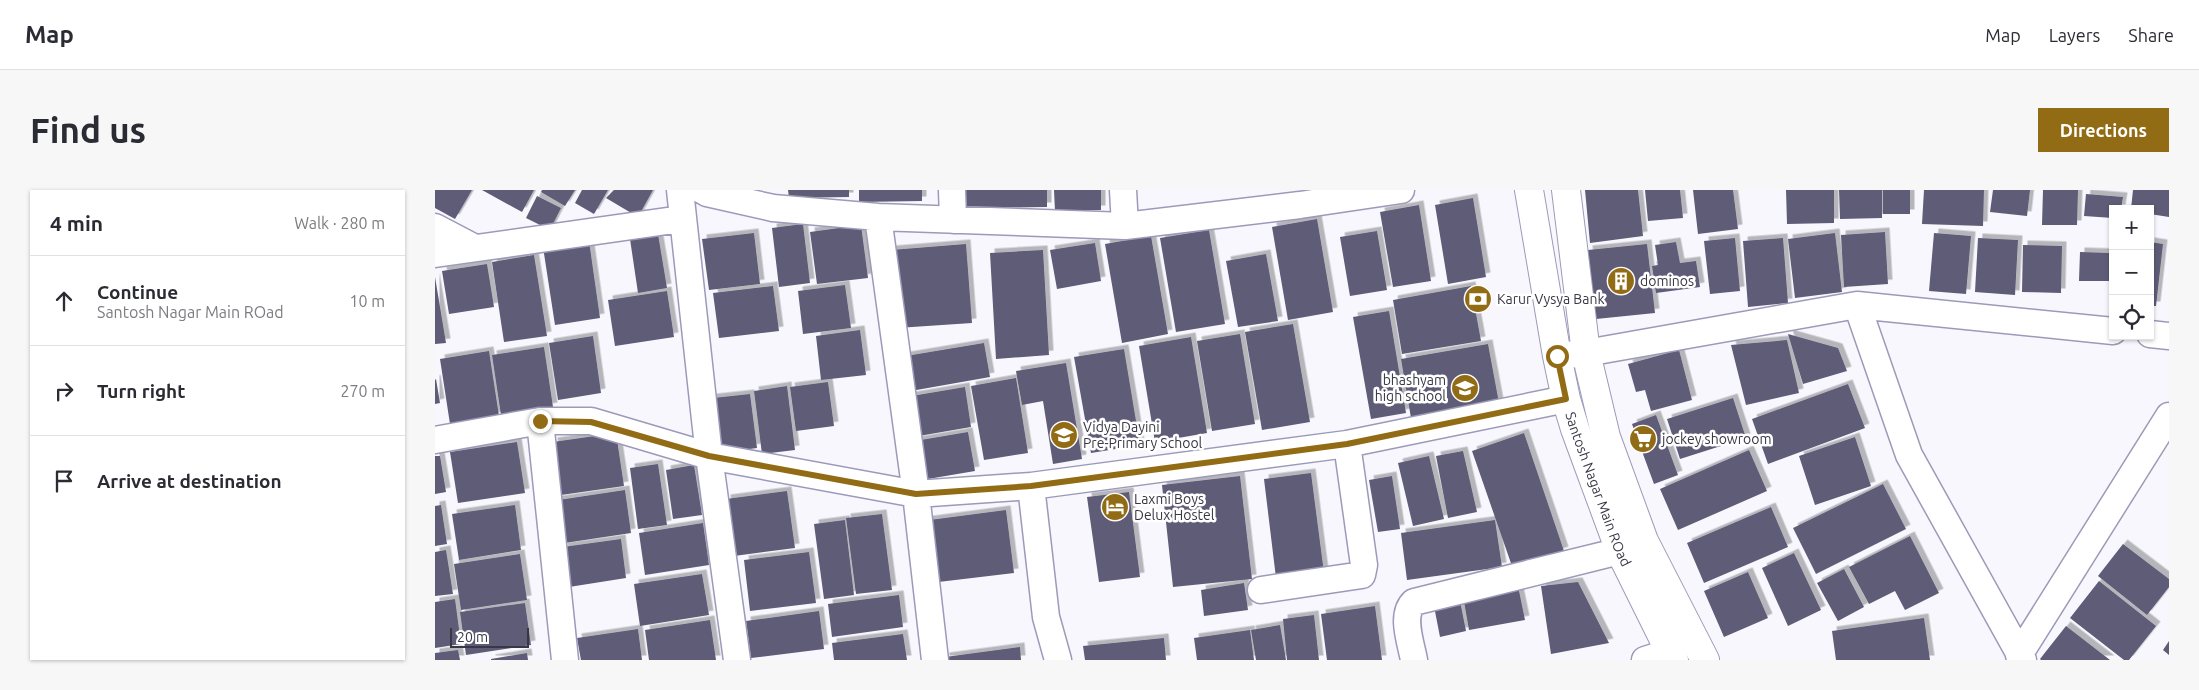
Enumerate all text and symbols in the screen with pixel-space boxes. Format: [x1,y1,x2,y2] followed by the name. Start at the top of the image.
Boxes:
[25,21,74,48] text: Map
[1985,25,2021,45] text: Map
[2049,25,2100,45] text: Layers
[2128,25,2174,45] text: Share
[2038,108,2169,152] button: Directions
[30,110,146,150] text: Find us
[2109,205,2154,340] map controls
[2109,205,2154,250] button: +
[50,211,103,235] text: 4 min
[294,214,385,232] text: Walk · 280 m
[2109,250,2154,295] button: −
[1606,266,1636,296] building icon: dominos
[1640,273,1694,289] place label: dominos
[97,281,178,303] text: Continue
[1463,284,1493,314] bank icon: Karur Vysya Bank
[50,287,78,315] icon: ahead
[1497,291,1605,307] place label: Karur Vysya Bank
[349,292,385,310] text: 10 m
[2109,295,2154,340] button: locate
[97,303,284,321] text: Santosh Nagar Main ROad
[1546,345,1569,368] route start
[1375,372,1446,404] place label: bhashyam high school
[1450,373,1480,403] school or university icon: bhashyam high school
[50,377,78,405] icon: right
[97,380,185,402] text: Turn right
[340,382,385,400] text: 270 m
[529,410,552,433] route end
[1562,410,1634,569] street label: Santosh Nagar Main ROad
[1083,419,1203,451] place label: Vidya Dayini Pre-Primary School
[1049,420,1079,450] school or university icon: Vidya Dayini Pre-Primary School
[1628,424,1658,454] supermarket icon: jockey showroom
[1661,431,1771,447] place label: jockey showroom
[50,467,78,495] icon: arrive
[97,470,282,492] text: Arrive at destination
[1134,491,1215,523] place label: Laxmi Boys Delux Hostel
[1100,492,1130,522] hotel icon: Laxmi Boys Delux Hostel
[450,625,529,648] scale bar
[457,629,488,645] text: 20 m

